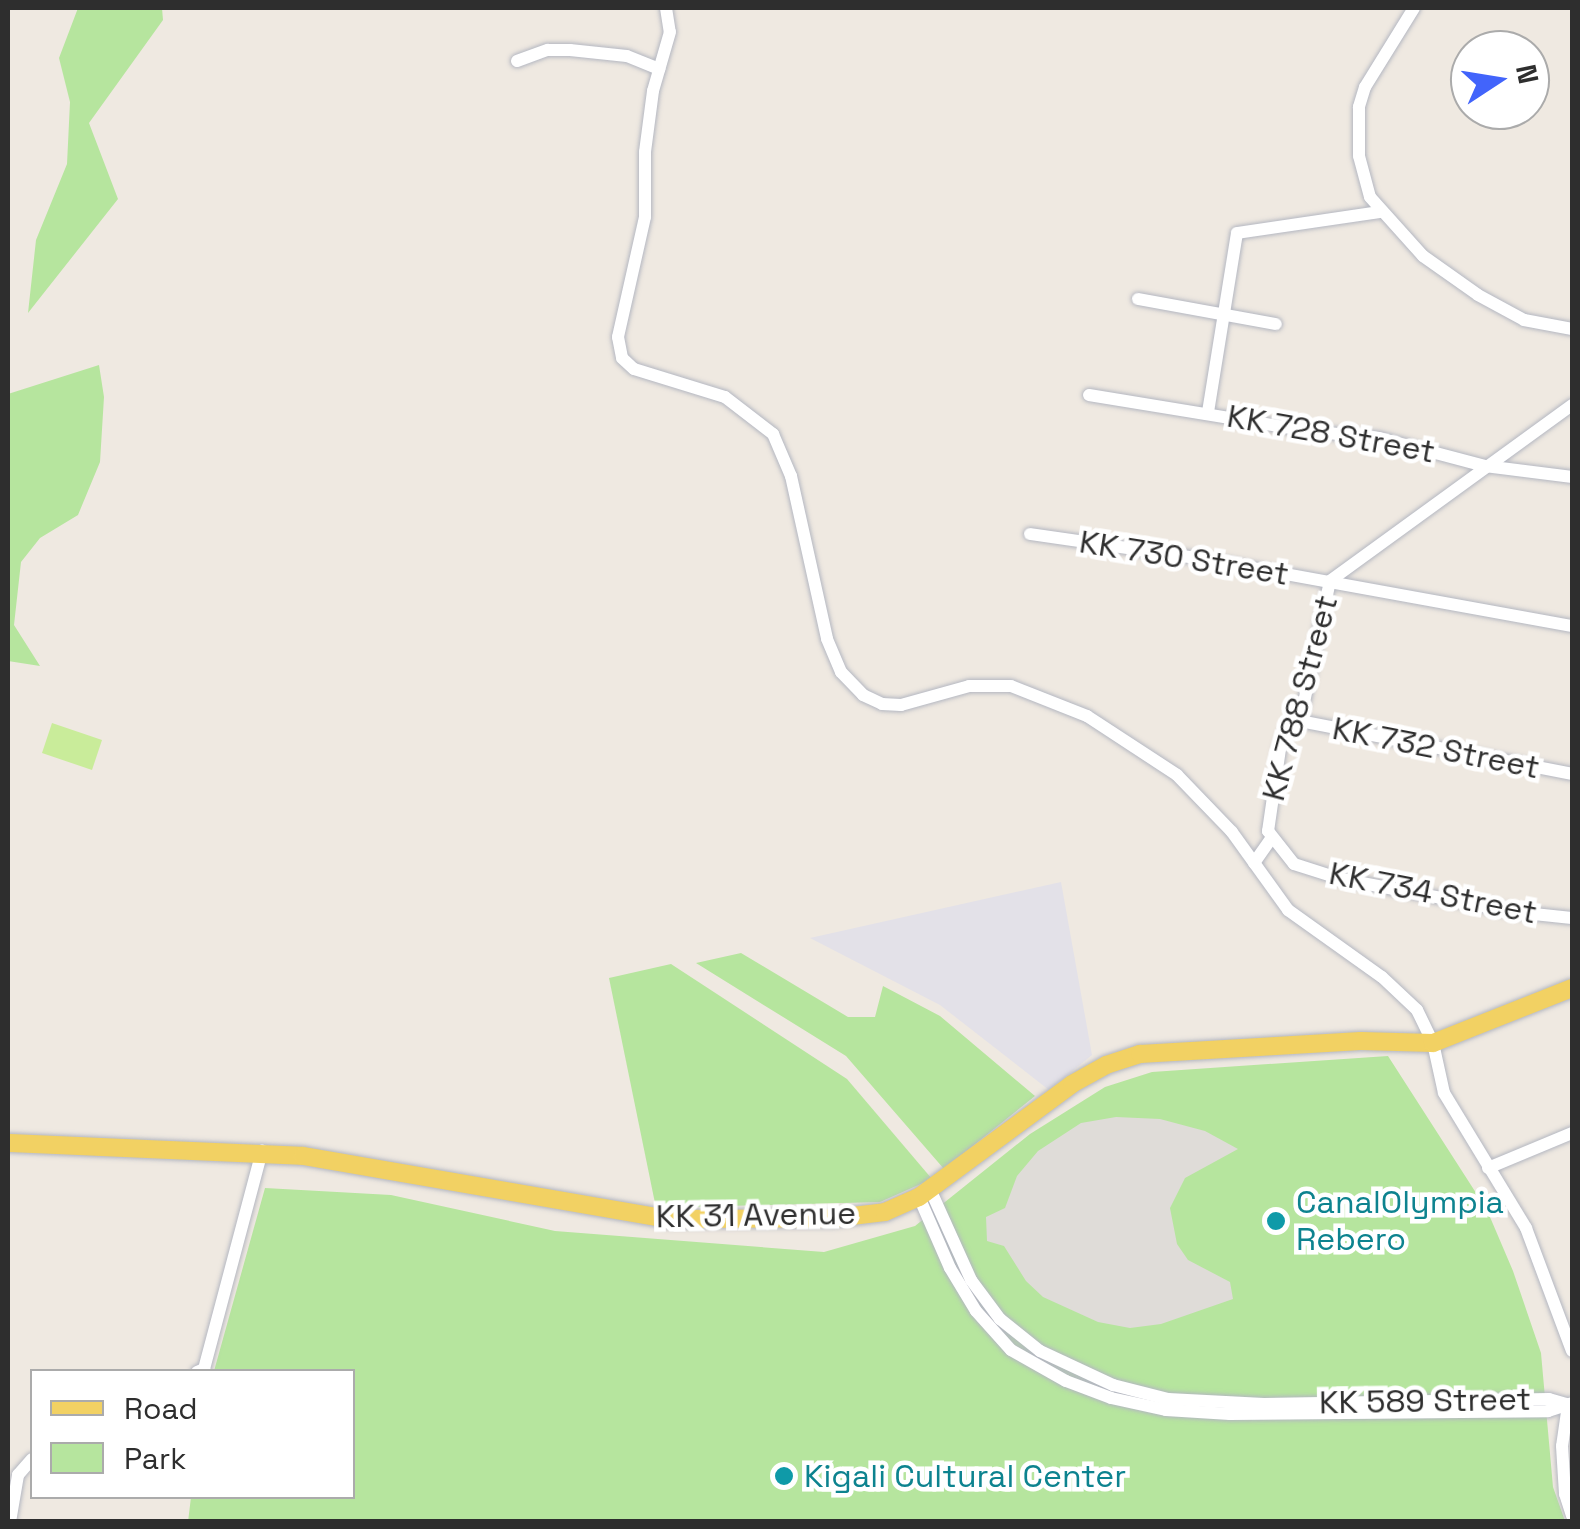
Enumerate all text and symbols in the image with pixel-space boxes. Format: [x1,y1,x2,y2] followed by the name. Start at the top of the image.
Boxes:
[1450,30,1550,130] north arrow
[1508,61,1547,87] text: N
[1224,397,1438,471] street label: KK 728 Street
[1077,523,1291,593] street label: KK 730 Street
[1254,591,1346,805] street label: KK 788 Street
[1329,709,1543,787] street label: KK 732 Street
[1326,854,1540,932] street label: KK 734 Street
[1296,1184,1504,1259] place label: CanalOlympia Rebero
[655,1194,857,1236] street label: KK 31 Avenue
[1265,1210,1287,1232] marker: CanalOlympia Rebero
[30,1369,355,1499] legend
[1319,1380,1531,1422] street label: KK 589 Street
[124,1389,198,1428] text: Road
[124,1439,186,1478] text: Park
[804,1457,1126,1495] place label: Kigali Cultural Center
[773,1465,795,1487] marker: Kigali Cultural Center

